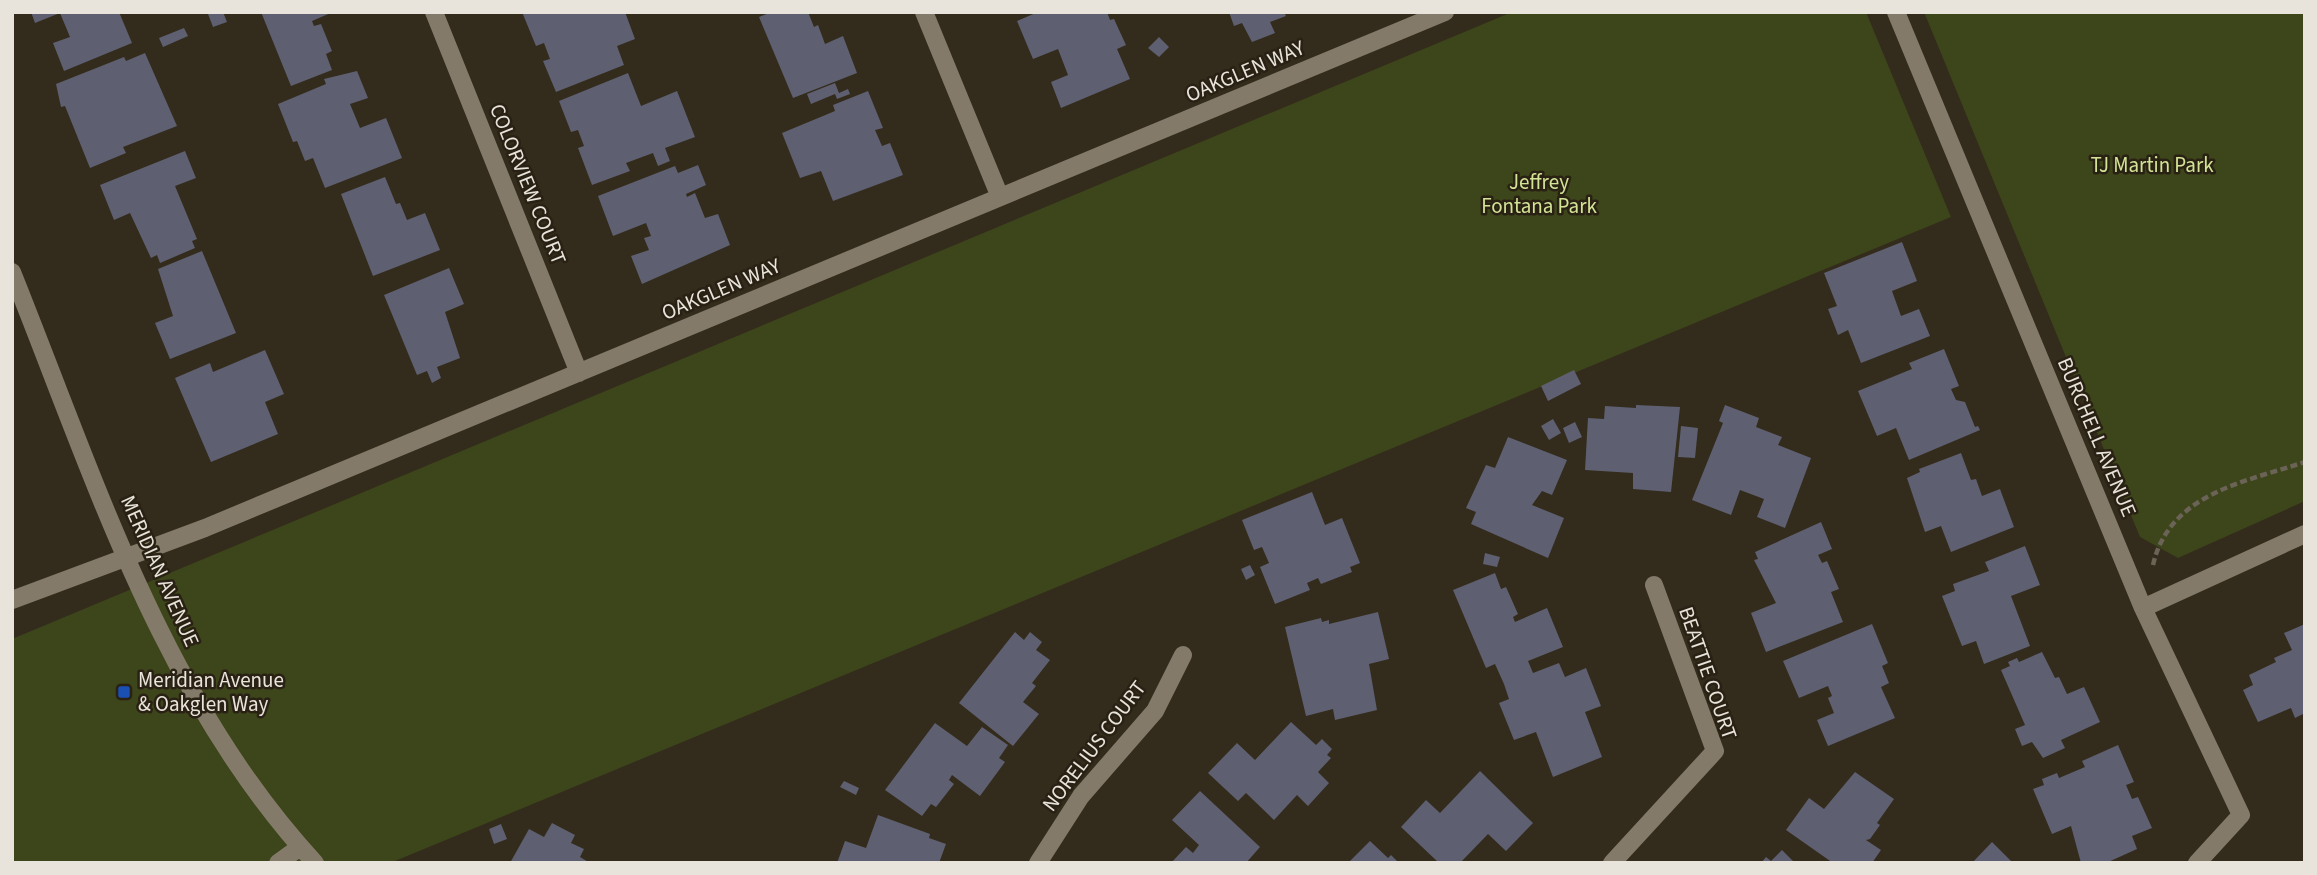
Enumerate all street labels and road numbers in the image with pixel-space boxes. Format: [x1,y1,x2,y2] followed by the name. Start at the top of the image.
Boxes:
[1181,32,1310,110] street label: OAKGLEN WAY
[482,99,574,269] street label: COLORVIEW COURT
[657,250,786,328] street label: OAKGLEN WAY
[2050,353,2144,521] street label: BURCHELL AVENUE
[113,491,207,651] street label: MERIDIAN AVENUE
[1671,603,1745,743] street label: BEATTIE COURT
[1035,674,1153,818] street label: NORELIUS COURT

